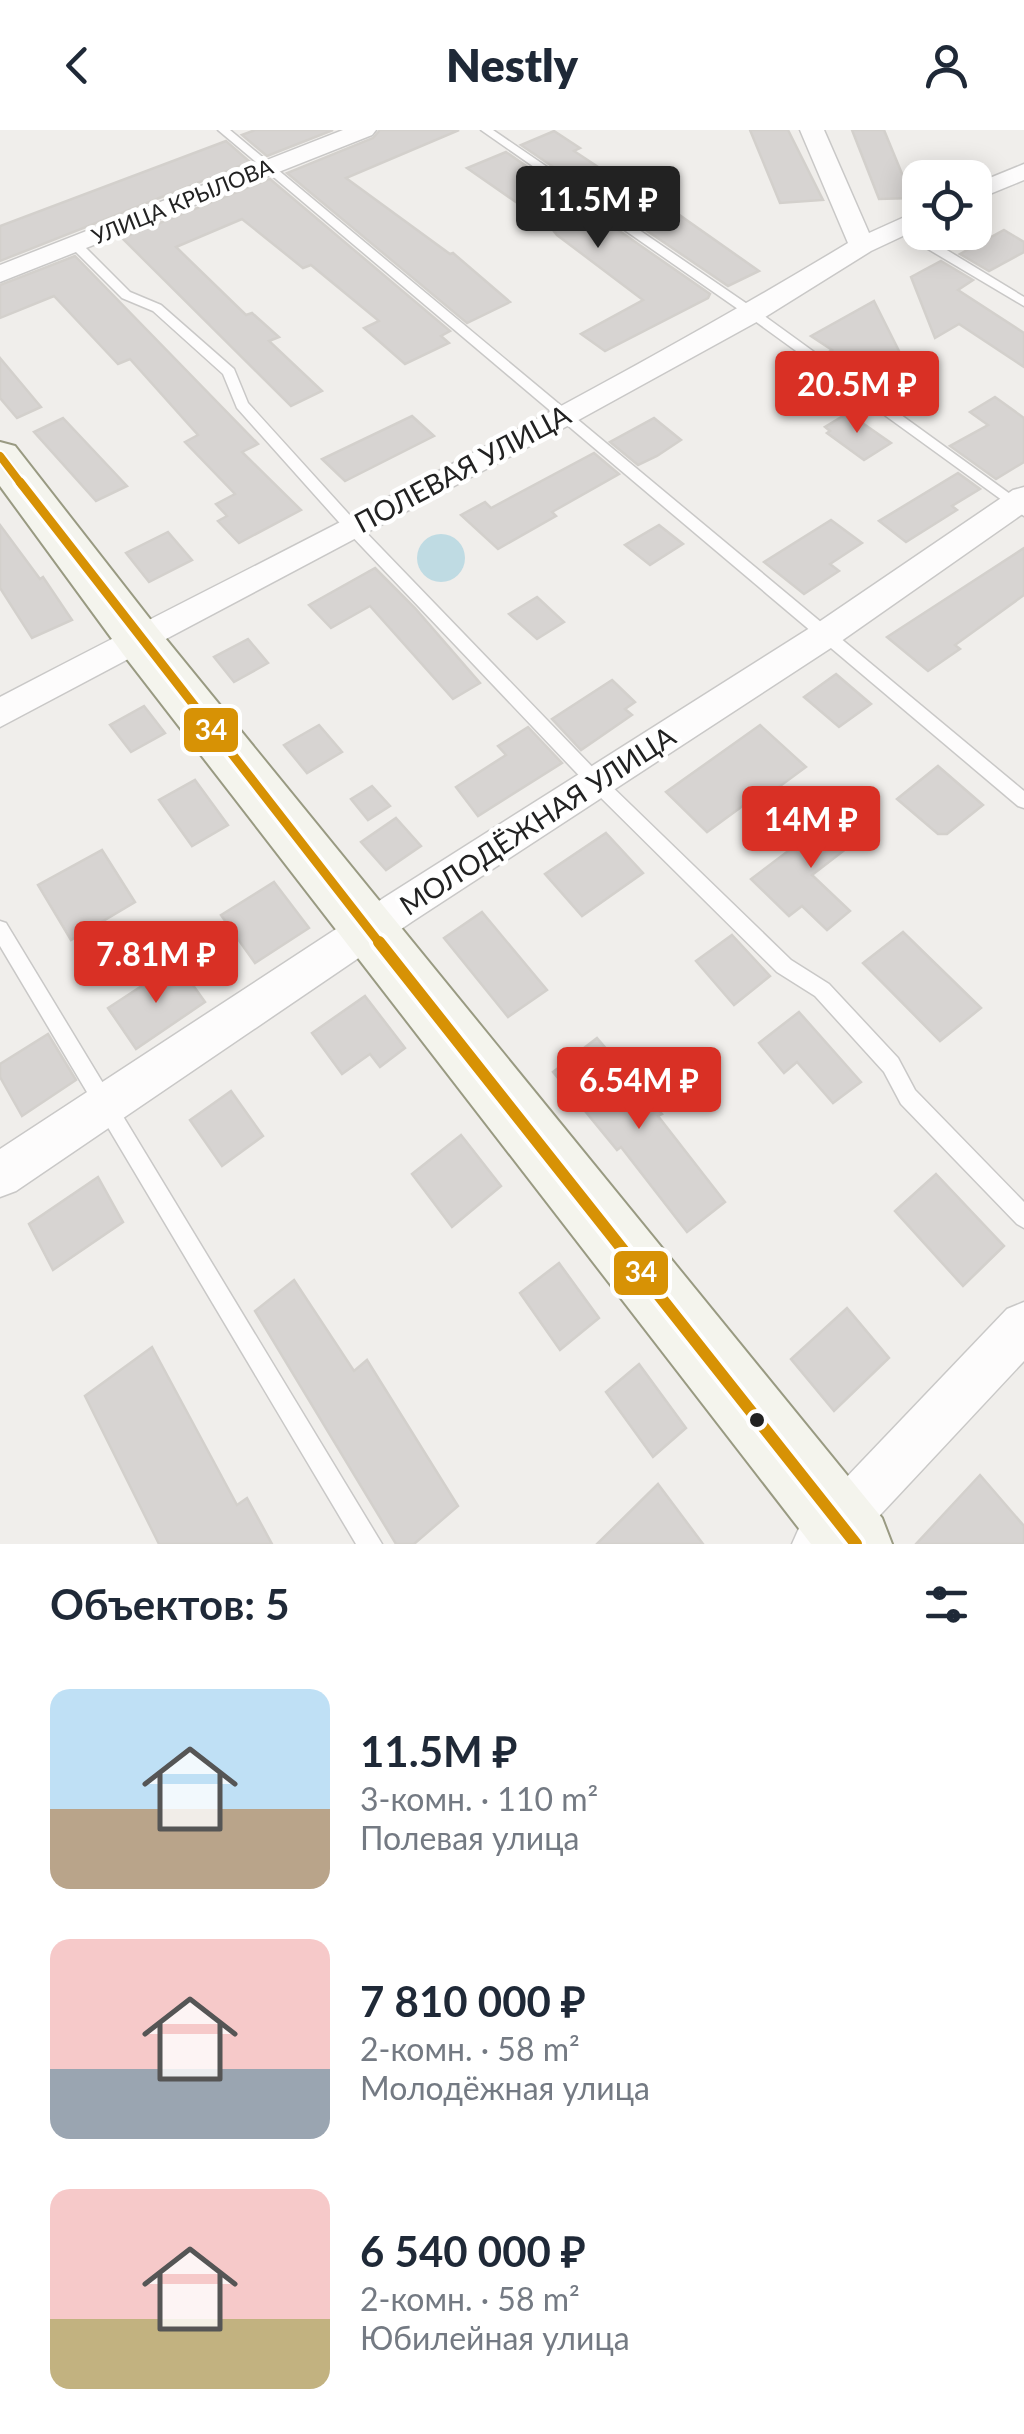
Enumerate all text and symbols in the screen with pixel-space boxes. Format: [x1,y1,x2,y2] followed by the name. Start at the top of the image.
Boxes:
[50,38,105,93] icon: back
[446,38,578,92] text: Nestly
[919,38,974,93] icon: person
[87,152,277,250] street label: УЛИЦА КРЫЛОВА
[902,160,992,250] map controls
[902,160,992,250] button: locate
[506,166,690,251] pin: 11.5M ₽
[538,179,658,218] text: 11.5M ₽
[765,351,949,436] pin: 20.5M ₽
[797,364,917,403] text: 20.5M ₽
[348,397,576,539] street label: ПОЛЕВАЯ УЛИЦА
[182,706,240,754] line badge: 34
[195,712,227,746] text: 34
[393,718,681,922] street label: МОЛОДЁЖНАЯ УЛИЦА
[741,786,881,871] pin: 14M ₽
[764,799,858,838] text: 14M ₽
[64,921,248,1006] pin: 7.81M ₽
[96,934,216,973] text: 7.81M ₽
[547,1047,731,1132] pin: 6.54M ₽
[579,1060,699,1099] text: 6.54M ₽
[612,1249,670,1297] line badge: 34
[625,1254,657,1288] text: 34
[747,1410,767,1430] unlabelled marker
[919,1577,974,1632] icon: filters
[50,1579,290,1629] text: Объектов: 5
[360,1726,517,1776] text: 11.5M ₽
[130,1729,250,1849] icon: home
[360,1779,598,1818] text: 3-комн. · 110 m²
[360,1818,580,1857] text: Полевая улица
[360,1976,586,2026] text: 7 810 000 ₽
[130,1979,250,2099] icon: home
[360,2029,580,2068] text: 2-комн. · 58 m²
[360,2068,650,2107] text: Молодёжная улица
[360,2226,586,2276] text: 6 540 000 ₽
[130,2229,250,2349] icon: home
[360,2279,580,2318] text: 2-комн. · 58 m²
[360,2318,630,2357] text: Юбилейная улица

